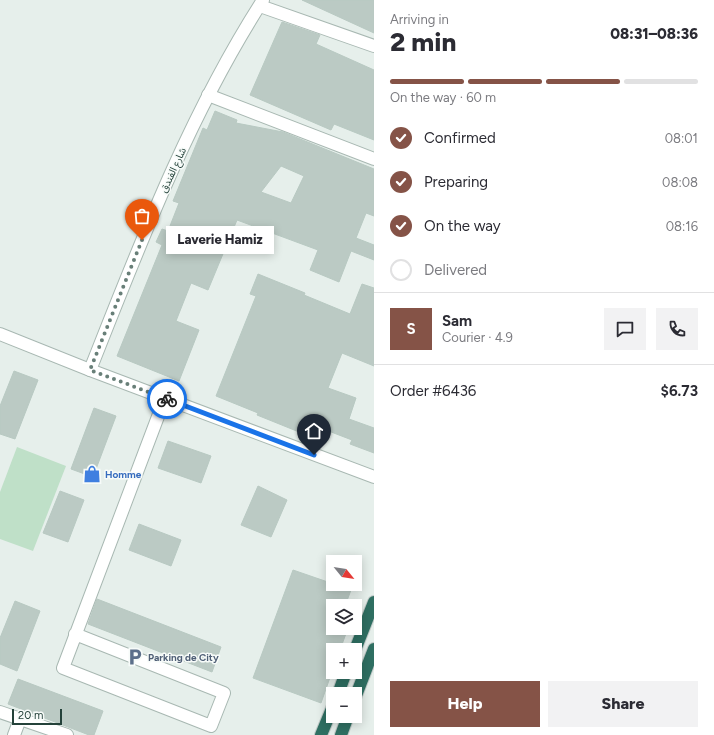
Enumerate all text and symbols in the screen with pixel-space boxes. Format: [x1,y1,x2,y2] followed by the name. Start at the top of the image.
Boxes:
[390,12,449,27] text: Arriving in
[610,25,698,43] text: 08:31–08:36
[390,26,456,58] text: 2 min
[390,90,496,105] text: On the way · 60 m
[390,127,412,149] icon: check
[424,129,496,147] text: Confirmed
[665,131,698,146] text: 08:01
[157,145,190,195] street label: شارع الفندق
[390,171,412,193] icon: check
[424,173,488,191] text: Preparing
[662,175,698,190] text: 08:08
[125,199,159,240] pin
[131,205,153,227] icon: bag
[390,215,412,237] icon: check
[424,217,501,235] text: On the way
[666,219,698,234] text: 08:16
[166,226,274,254] callout: Laverie Hamiz
[177,232,263,247] text: Laverie Hamiz
[424,261,487,279] text: Delivered
[604,308,646,350] button: chat
[656,308,698,350] button: phone
[442,312,472,330] text: Sam
[406,320,416,338] text: S
[442,330,513,345] text: Courier · 4.9
[147,379,187,419] courier
[390,382,476,400] text: Order #6436
[661,382,698,400] text: $6.73
[156,388,178,410] icon: bike
[297,414,331,455] pin
[303,420,325,442] icon: home
[82,464,102,484] shop icon: Homme
[105,468,142,481] place label: Homme
[326,555,362,591] north arrow
[326,555,362,723] map controls
[326,599,362,635] button: layers
[326,643,362,679] button: +
[125,647,145,667] parking icon: Parking de City
[148,651,219,664] place label: Parking de City
[390,681,540,727] button: Help
[548,681,698,727] button: Share
[326,687,362,723] button: −
[12,707,62,726] scale bar
[18,709,43,722] text: 20 m

